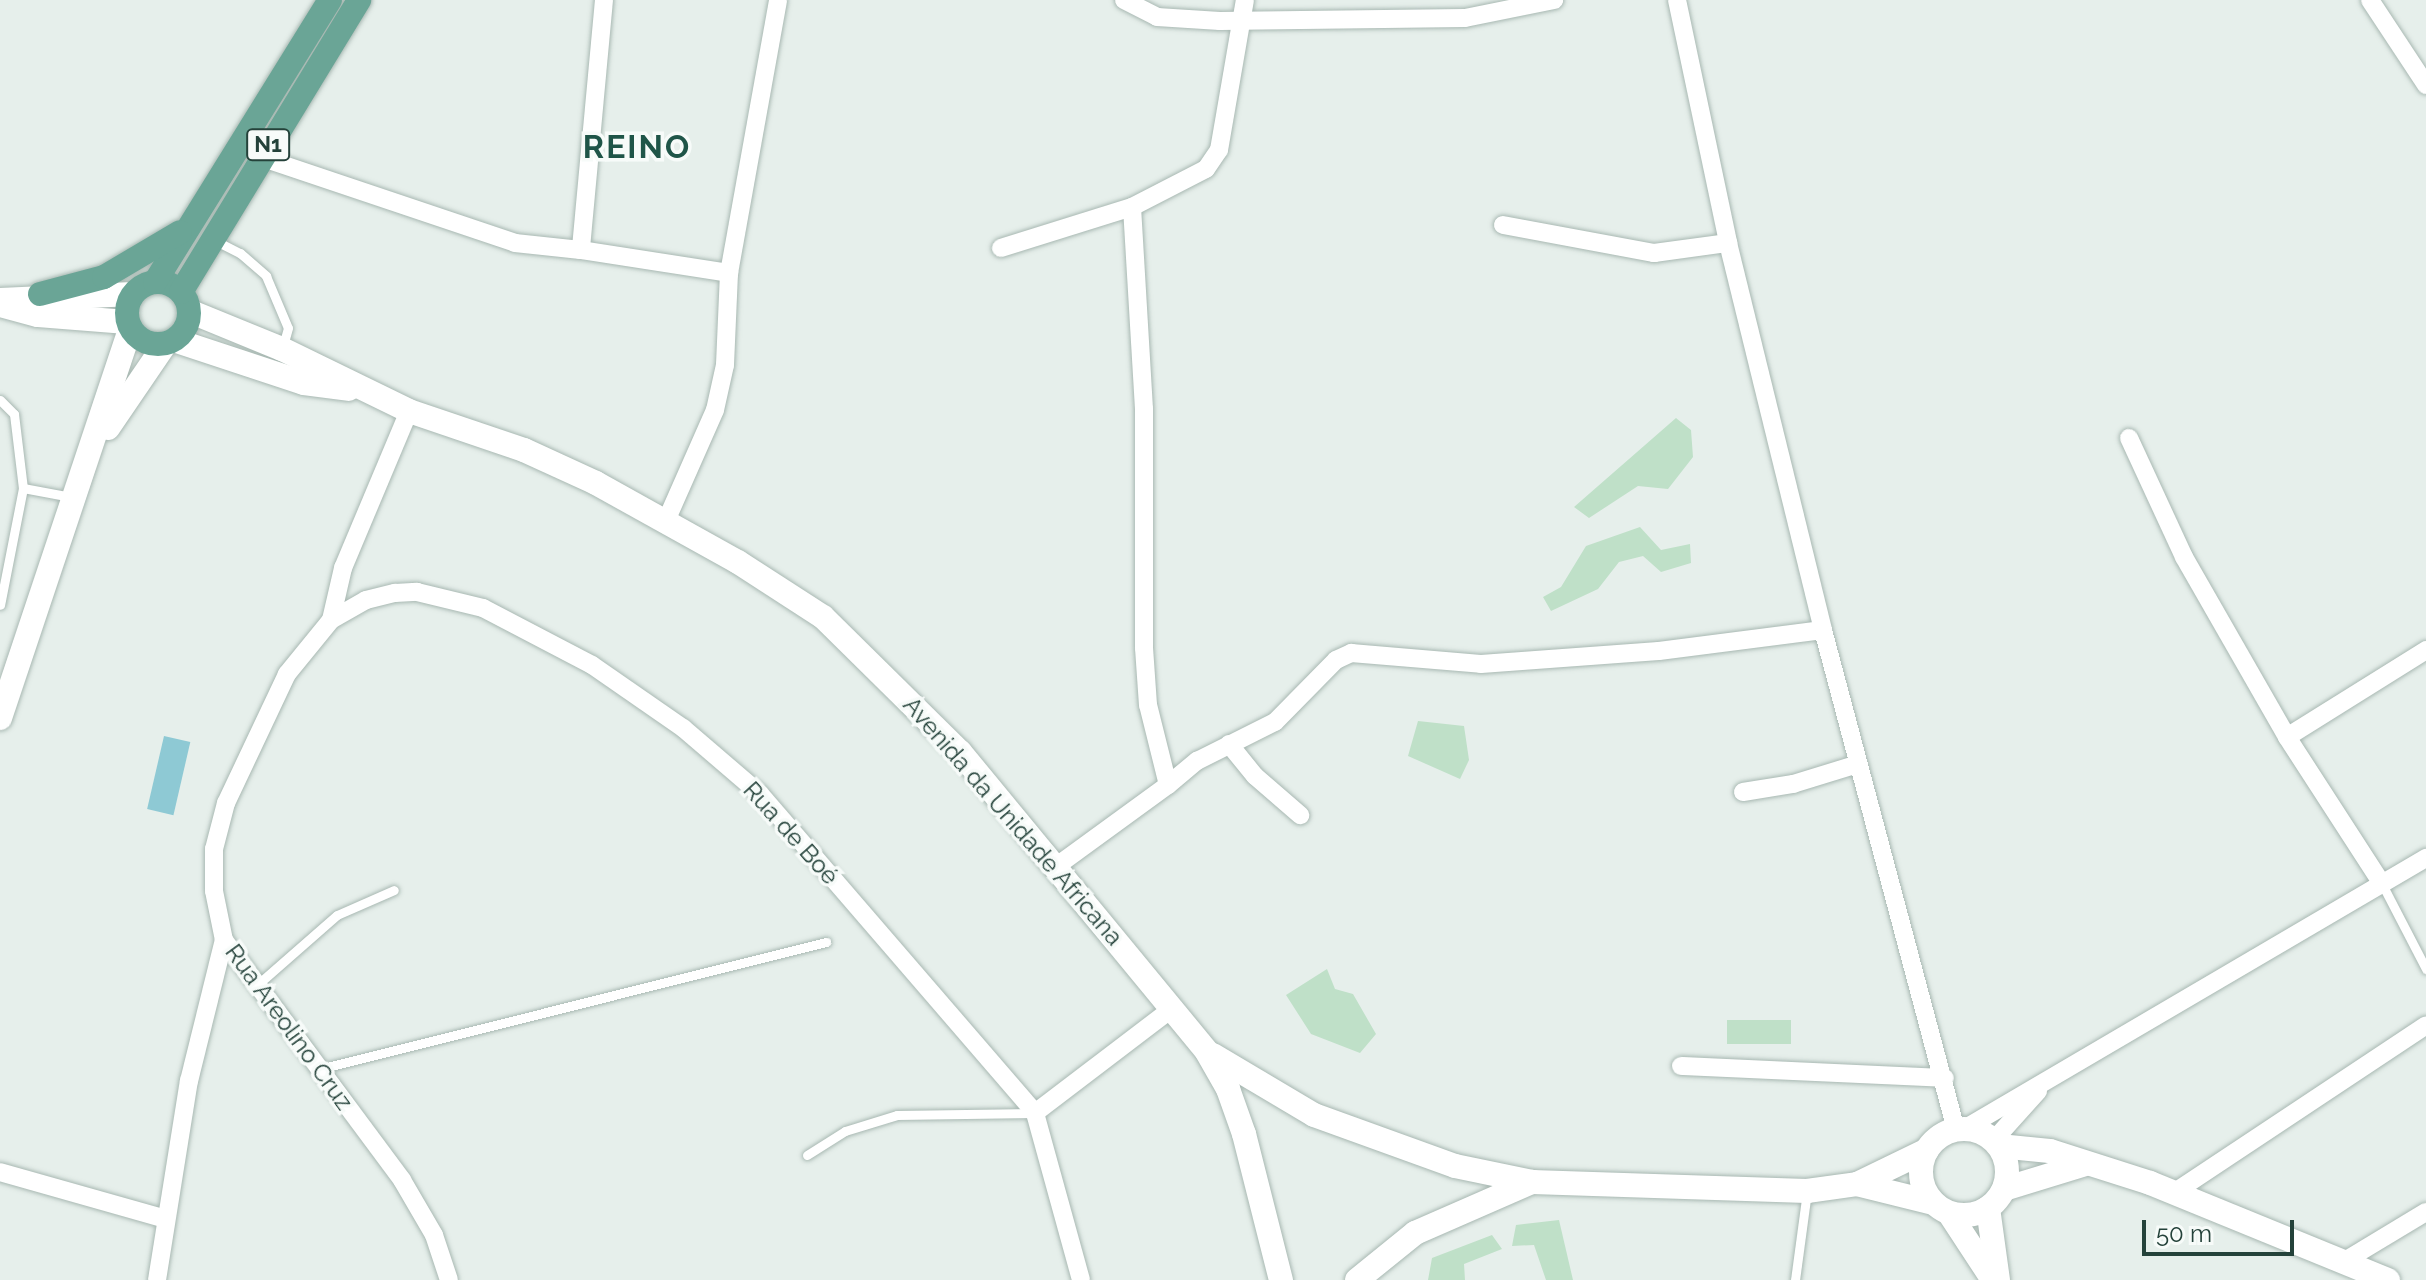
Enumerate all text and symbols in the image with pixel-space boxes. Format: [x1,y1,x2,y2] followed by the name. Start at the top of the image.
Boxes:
[246,127,290,163] road number: N1
[583,128,691,166] district label: REINO
[897,691,1129,951] street label: Avenida da Unidade Africana
[737,776,845,890] street label: Rua de Boé
[219,938,359,1116] street label: Rua Areolino Cruz
[2146,1204,2298,1254] scale bar
[2156,1219,2212,1248] text: 50 m

